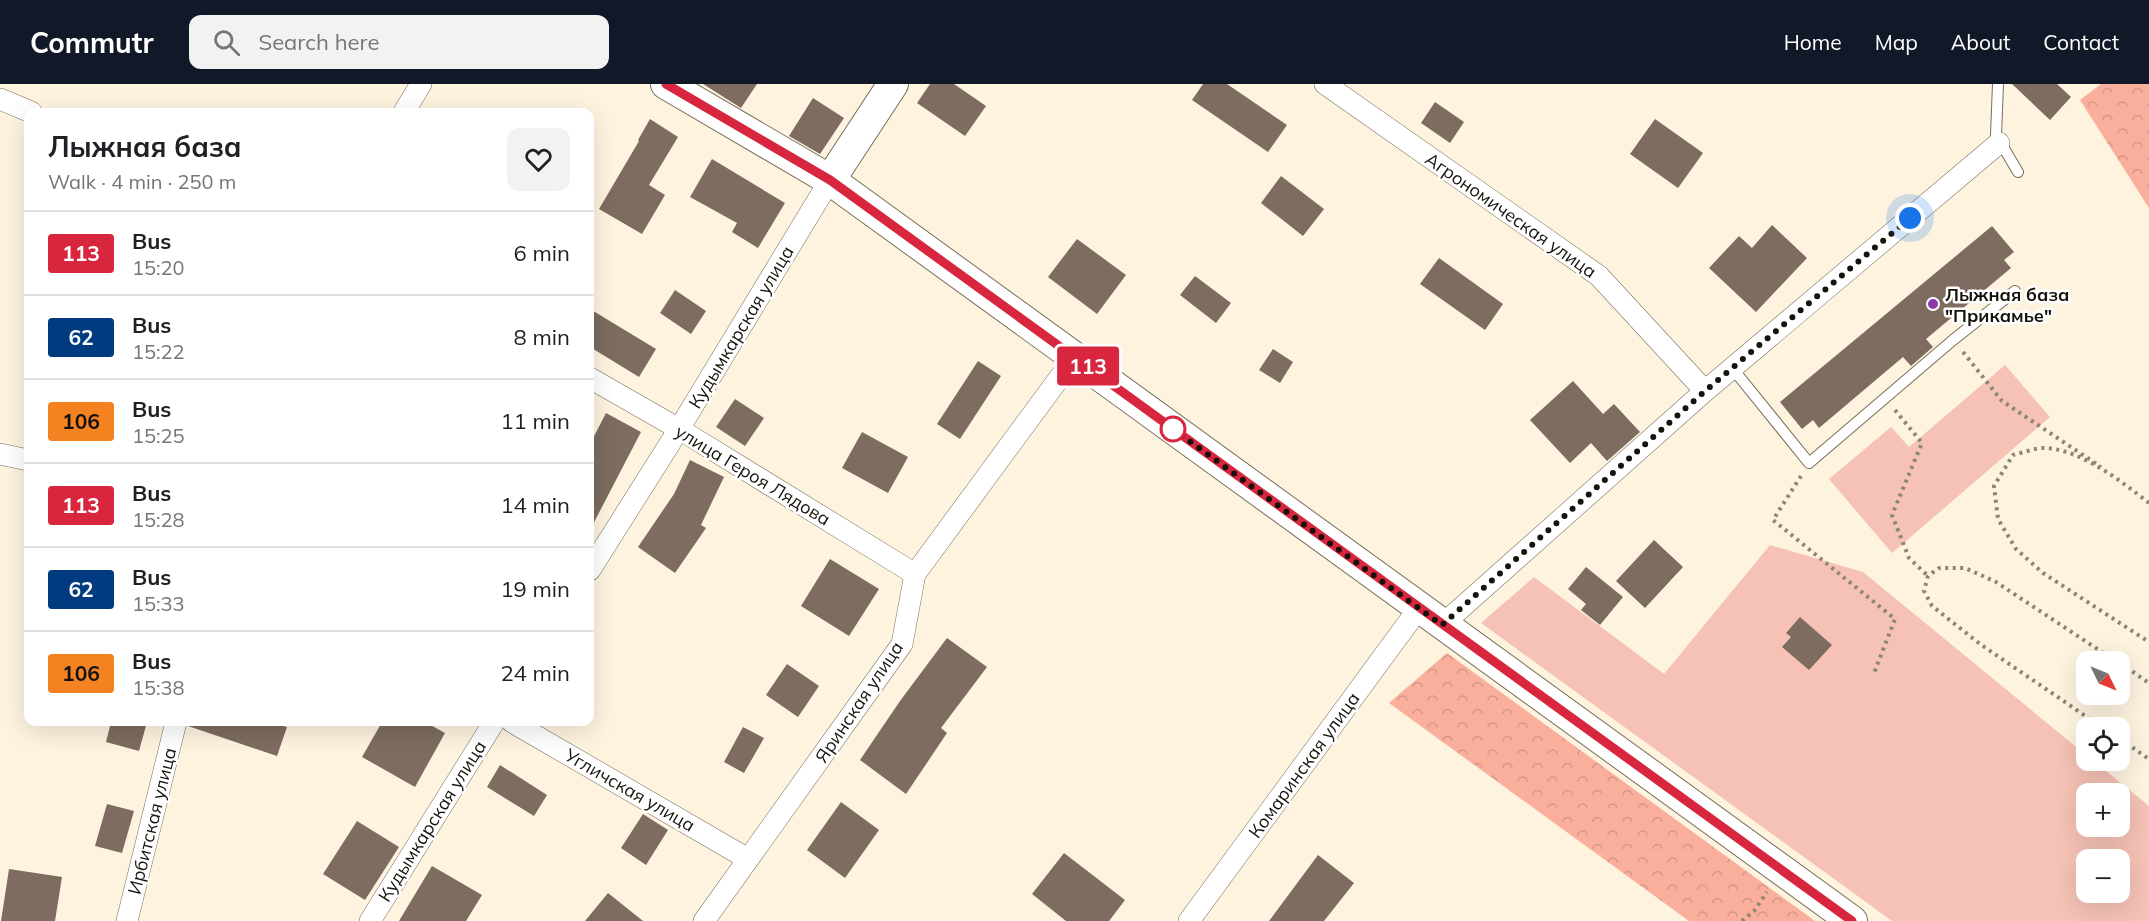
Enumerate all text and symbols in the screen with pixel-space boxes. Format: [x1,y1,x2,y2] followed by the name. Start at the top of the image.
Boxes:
[189,15,609,69] search box
[30,25,153,60] text: Commutr
[210,26,243,59] icon: search
[258,28,379,56] text: Search here
[1784,29,1842,55] text: Home
[1875,29,1918,55] text: Map
[1951,29,2010,55] text: About
[2043,29,2119,55] text: Contact
[507,128,570,191] button: heart
[48,129,242,164] text: Лыжная база
[1421,147,1601,283] street label: Агрономическая улица
[48,169,236,194] text: Walk · 4 min · 250 m
[1895,203,1925,233] your location
[132,227,171,255] text: Bus
[514,239,570,267] text: 6 min
[62,240,100,266] text: 113
[683,241,799,413] street label: Кудымкарская улица
[132,255,185,280] text: 15:20
[1945,283,2069,327] place label: Лыжная база "Прикамье"
[1926,297,1940,311] marker: Лыжная база "Прикамье"
[132,311,171,339] text: Bus
[514,323,570,351] text: 8 min
[68,324,94,350] text: 62
[132,339,185,364] text: 15:22
[1054,346,1122,386] line badge: 113
[1069,353,1107,379] text: 113
[132,395,171,423] text: Bus
[500,407,570,435] text: 11 min
[62,408,100,434] text: 106
[1160,416,1186,442] unlabelled marker
[671,420,835,530] street label: улица Героя Лядова
[132,423,185,448] text: 15:25
[132,479,171,507] text: Bus
[500,491,570,519] text: 14 min
[62,492,100,518] text: 113
[132,507,185,532] text: 15:28
[132,563,171,591] text: Bus
[500,575,570,603] text: 19 min
[68,576,94,602] text: 62
[132,591,185,616] text: 15:33
[810,637,908,767] street label: Яринская улица
[132,647,171,675] text: Bus
[2076,651,2130,705] north arrow
[2076,651,2130,903] map controls
[500,659,570,687] text: 24 min
[62,660,100,686] text: 106
[132,675,185,700] text: 15:38
[1243,688,1365,842] street label: Комаринская улица
[2076,717,2130,771] button: locate
[373,736,491,906] street label: Кудымкарская улица
[560,743,699,837] street label: Угличская улица
[123,745,181,897] street label: Ирбитская улица
[2076,783,2130,837] button: +
[2076,849,2130,903] button: −

